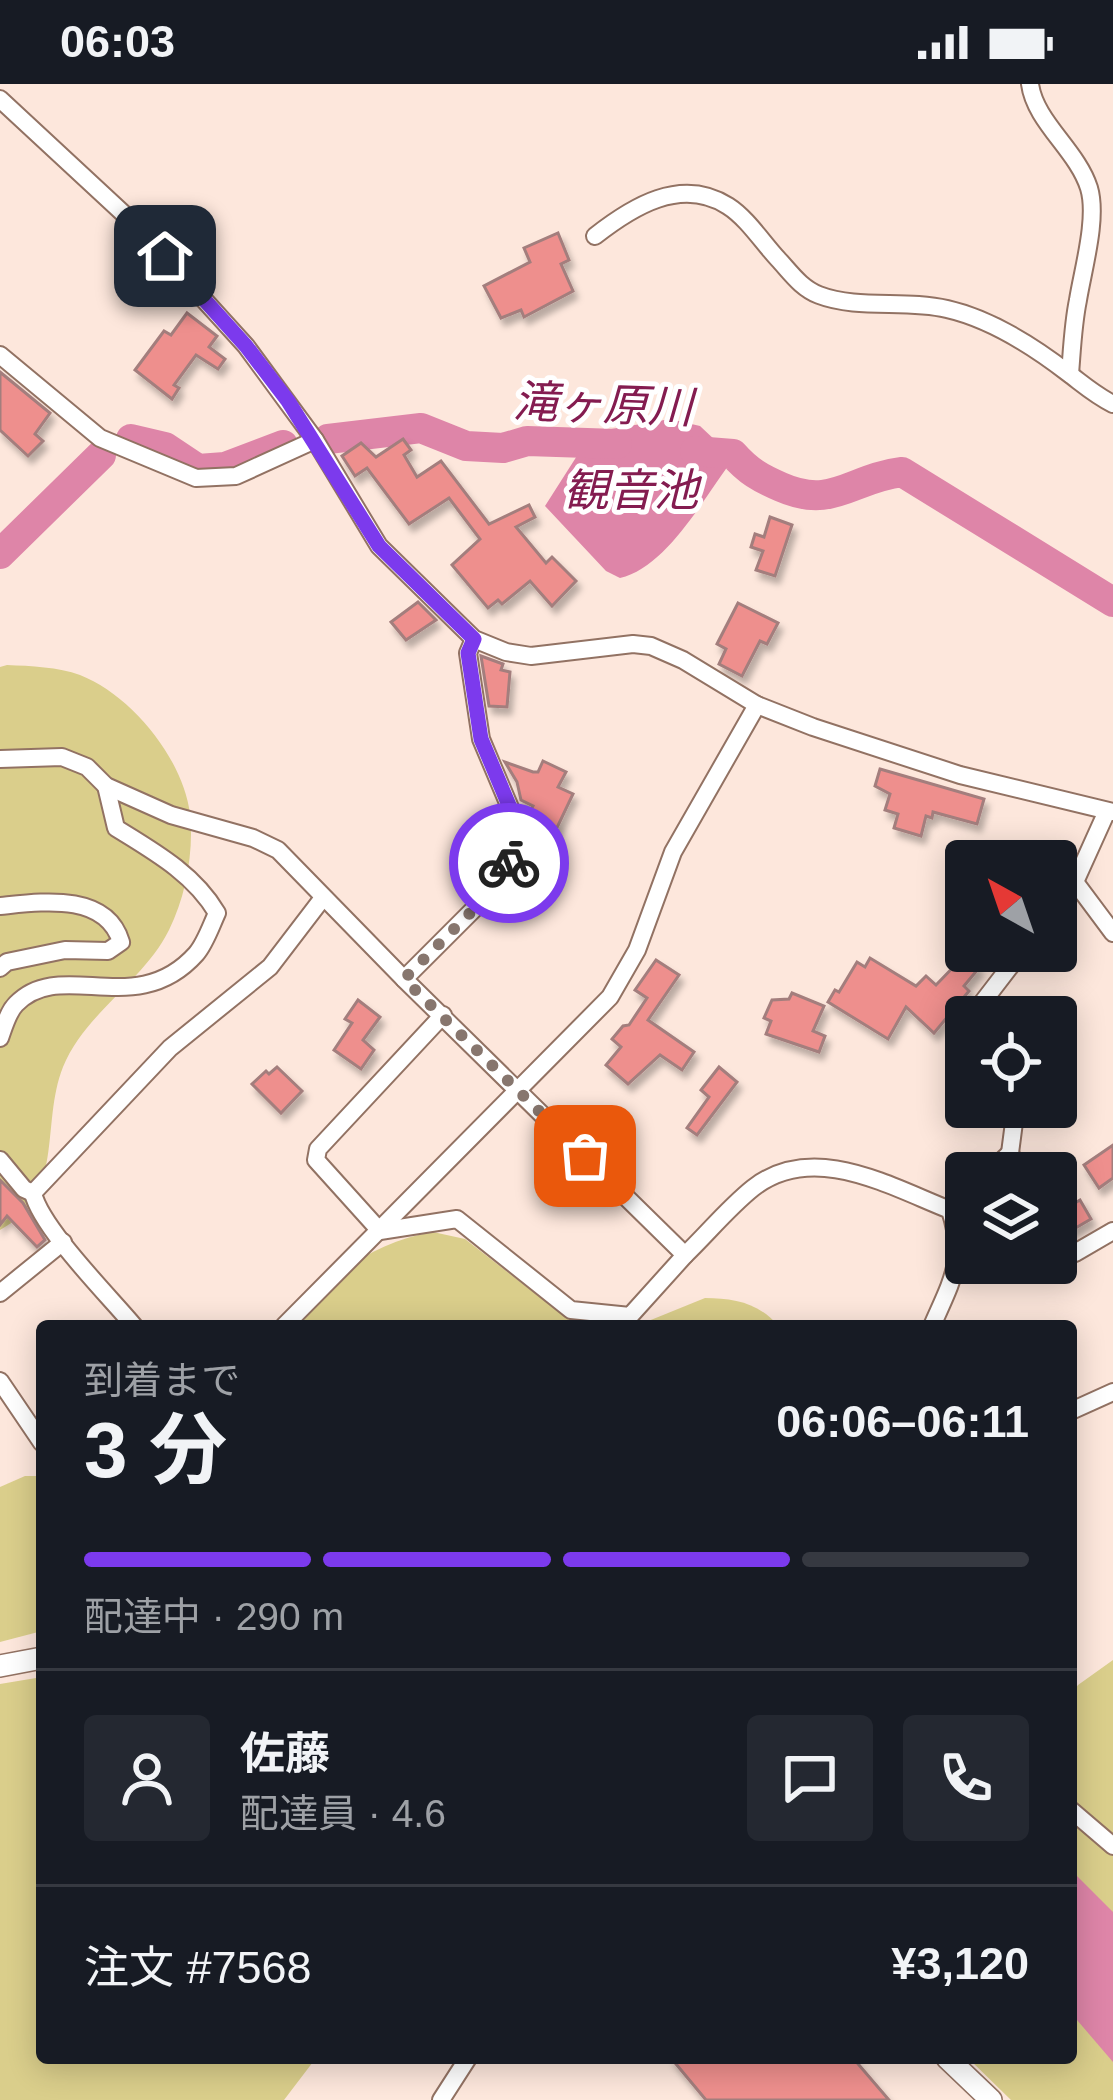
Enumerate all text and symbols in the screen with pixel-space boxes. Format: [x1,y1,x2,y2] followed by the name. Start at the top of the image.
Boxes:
[60,16,175,67] text: 06:03
[114,205,216,307] pin
[132,223,198,289] icon: home
[512,376,698,433] water label: 滝ヶ原川
[563,465,702,516] water label: 観音池
[449,803,569,923] courier
[476,830,542,896] icon: bike
[945,840,1077,972] north arrow
[945,840,1077,1284] map controls
[945,996,1077,1128] button: locate
[534,1105,636,1207] pin
[552,1123,618,1189] icon: bag
[945,1152,1077,1284] button: layers
[84,1359,240,1402] text: 到着まで
[776,1396,1029,1447] text: 06:06–06:11
[84,1406,227,1494] text: 3 分
[84,1595,344,1638] text: 配達中 · 290 m
[84,1715,210,1841] button: person
[747,1715,873,1841] button: chat
[903,1715,1029,1841] button: phone
[240,1728,330,1779] text: 佐藤
[240,1792,446,1835] text: 配達員 · 4.6
[891,1938,1029,1989] text: ¥3,120
[84,1942,312,1993] text: 注文 #7568

